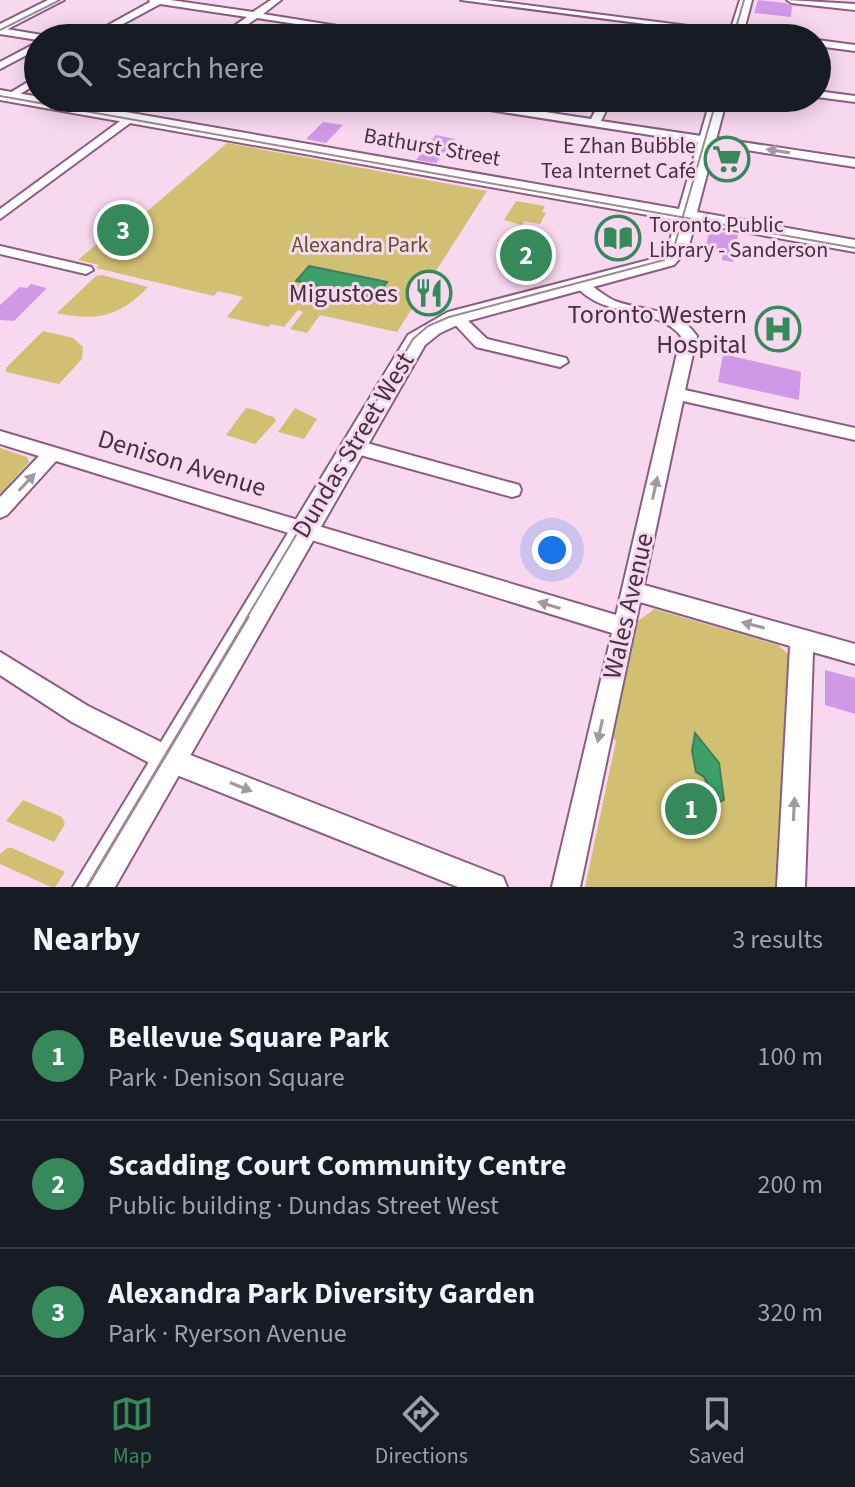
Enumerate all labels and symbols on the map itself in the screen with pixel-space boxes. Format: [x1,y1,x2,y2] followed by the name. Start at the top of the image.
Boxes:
[361,119,503,175] street label: Bathurst Street
[541,130,696,187] place label: E Zhan Bubble Tea Internet Café
[703,135,751,183] supermarket icon: E Zhan Bubble Tea Internet Café
[765,144,790,157] one-way arrow
[97,200,149,260] pin: 3
[649,209,828,266] place label: Toronto Public Library - Sanderson
[594,214,642,262] library icon: Toronto Public Library - Sanderson
[500,225,552,285] pin: 2
[292,229,429,261] park label: Alexandra Park
[405,269,453,317] restaurant icon: Migustoes
[289,275,398,312] place label: Migustoes
[568,296,747,363] place label: Toronto Western Hospital
[754,305,802,353] hospital icon: Toronto Western Hospital
[283,345,423,545] street label: Dundas Street West
[93,420,271,506] street label: Denison Avenue
[17,472,35,491] one-way arrow
[650,475,662,500] one-way arrow
[593,529,663,683] street label: Wales Avenue
[532,530,572,570] your location
[537,598,561,610] one-way arrow
[741,618,765,631] one-way arrow
[593,718,606,743] one-way arrow
[665,779,717,839] pin: 1
[229,781,253,794] one-way arrow
[788,796,801,821] one-way arrow

